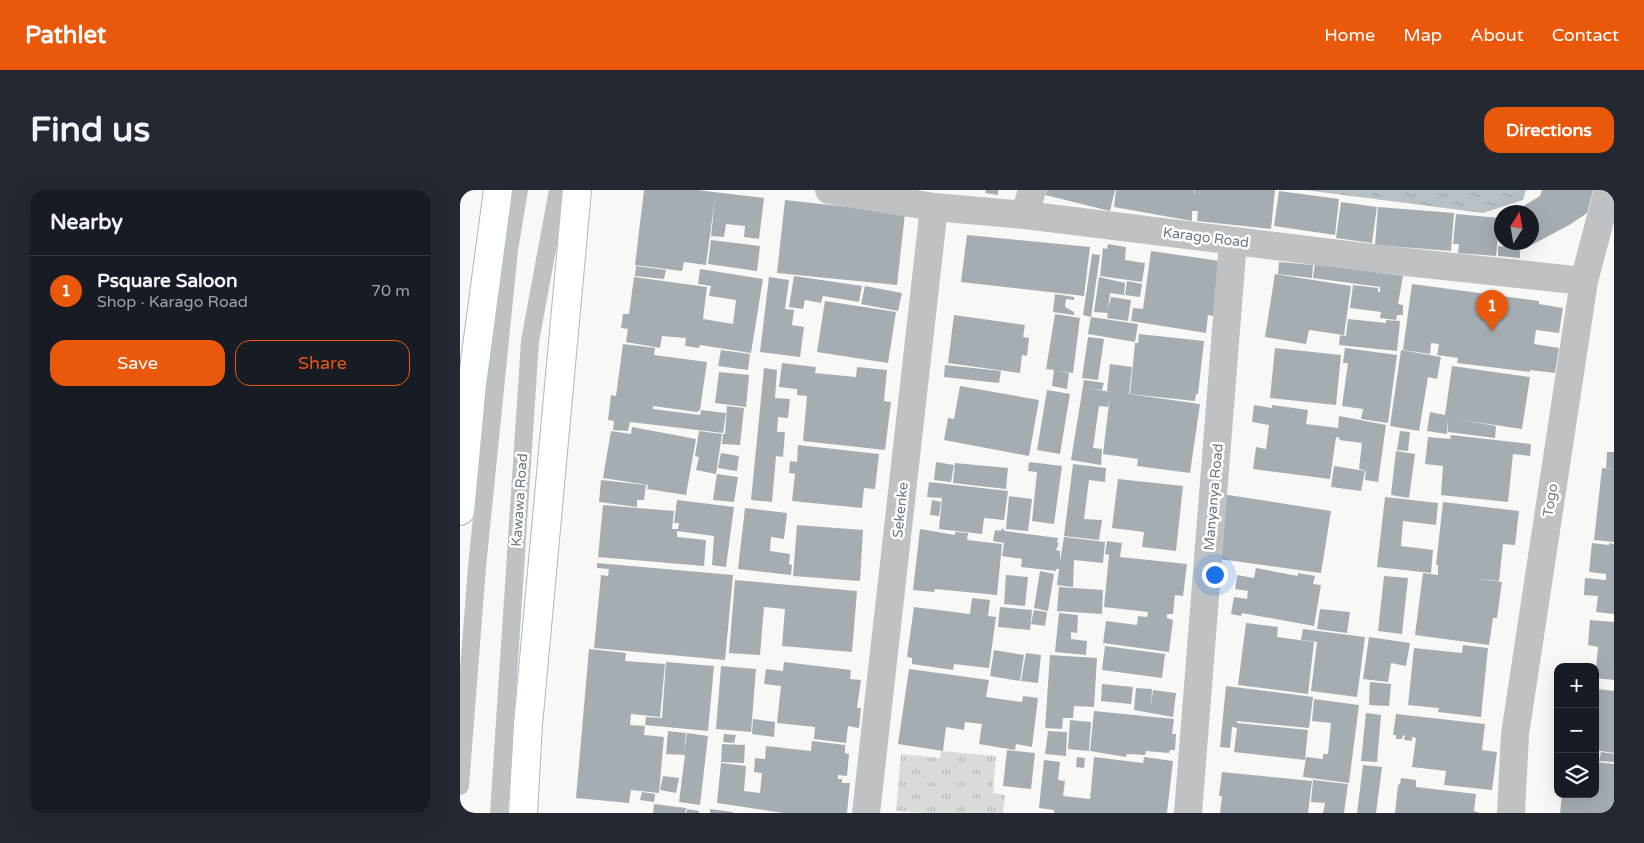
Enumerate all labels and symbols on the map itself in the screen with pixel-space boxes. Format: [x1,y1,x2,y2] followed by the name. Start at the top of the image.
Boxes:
[1494,205,1539,250] north arrow
[1162,224,1250,251] street label: Karago Road
[1476,290,1508,331] pin: 1
[1200,443,1227,551] street label: Manyanya Road
[508,453,531,547] street label: Kawawa Road
[889,481,912,539] street label: Sekenke
[1539,482,1562,518] street label: Togo
[1202,562,1228,588] your location

